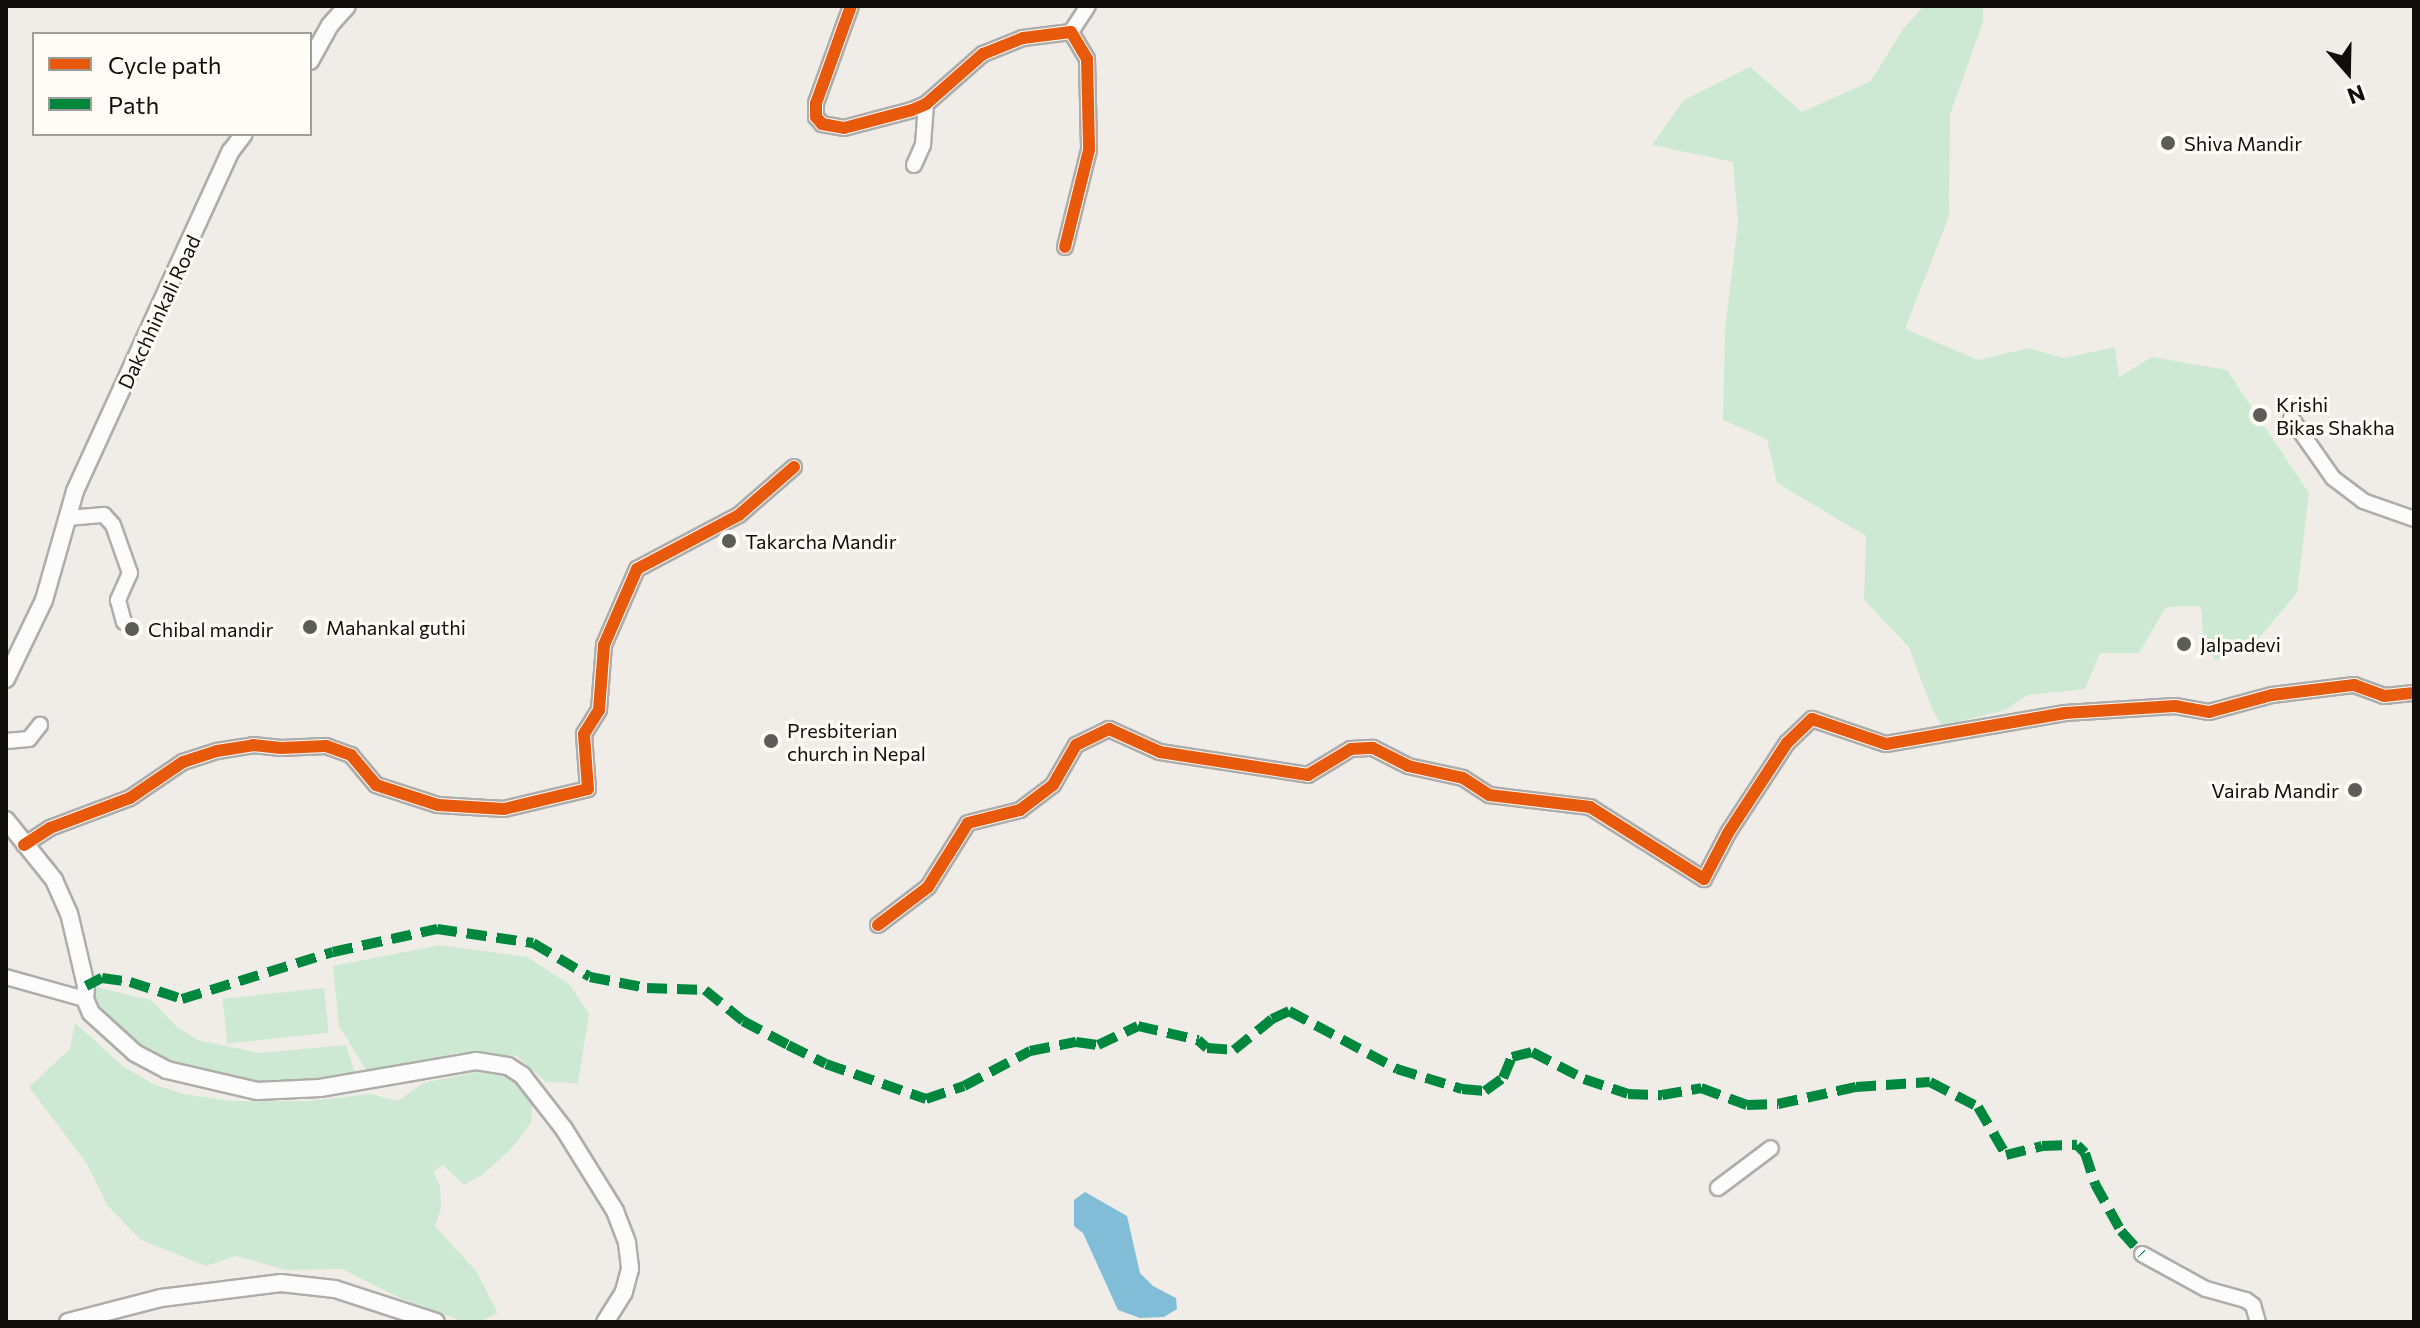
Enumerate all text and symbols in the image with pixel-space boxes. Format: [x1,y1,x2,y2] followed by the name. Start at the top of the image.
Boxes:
[32,32,312,136] legend
[2308,32,2388,112] north arrow
[108,50,222,79] text: Cycle path
[2344,80,2369,111] text: N
[108,90,159,119] text: Path
[2184,131,2302,155] place label: Shiva Mandir
[2159,134,2177,152] marker: Shiva Mandir
[113,231,205,393] street label: Dakchhinkali Road
[2276,392,2395,439] place label: Krishi Bikas Shakha
[2251,406,2269,424] marker: Krishi Bikas Shakha
[745,529,897,553] place label: Takarcha Mandir
[720,532,738,550] marker: Takarcha Mandir
[326,615,466,639] place label: Mahankal guthi
[148,617,274,641] place label: Chibal mandir
[301,618,319,636] marker: Mahankal guthi
[123,620,141,638] marker: Chibal mandir
[2200,632,2281,656] place label: Jalpadevi
[2175,635,2193,653] marker: Jalpadevi
[787,718,926,765] place label: Presbiterian church in Nepal
[762,732,780,750] marker: Presbiterian church in Nepal
[2211,778,2339,802] place label: Vairab Mandir
[2346,781,2364,799] marker: Vairab Mandir

